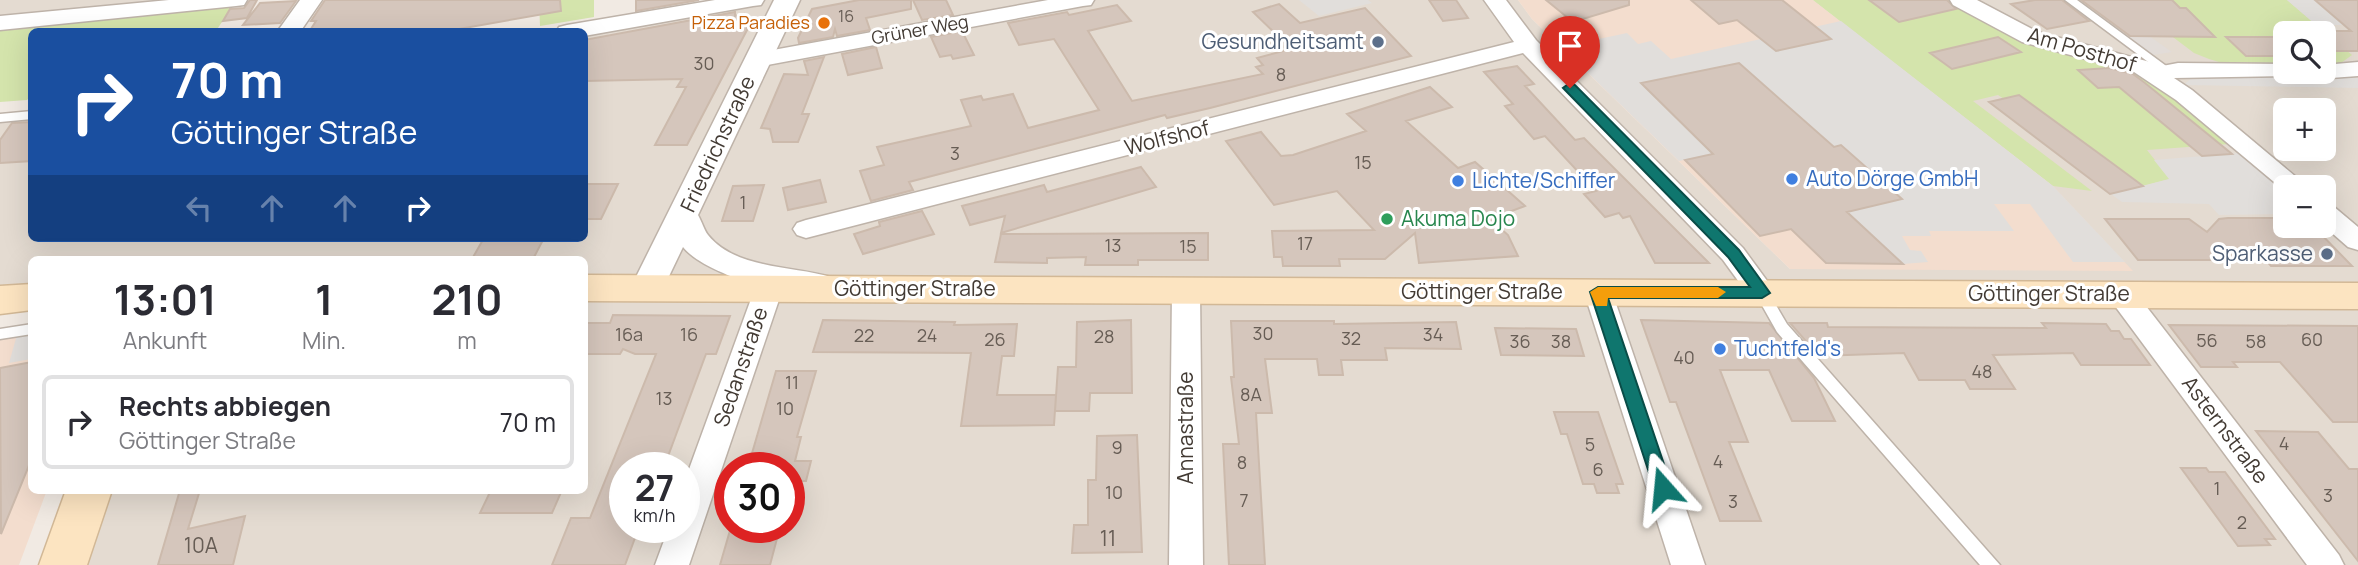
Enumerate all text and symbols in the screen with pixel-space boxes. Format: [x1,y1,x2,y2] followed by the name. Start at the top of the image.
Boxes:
[838,5,854,27] house number: 16
[869,9,970,49] street label: Grüner Weg
[691,10,810,34] place label: Pizza Paradies
[816,15,832,31] marker: Pizza Paradies
[1540,16,1600,88] pin
[2025,20,2141,78] street label: Am Posthof
[2273,21,2336,238] map controls
[2273,21,2336,84] button: search
[1202,27,1364,55] place label: Gesundheitsamt
[1551,27,1589,65] icon: arrive
[1370,34,1386,50] marker: Gesundheitsamt
[171,46,283,113] text: 70 m
[694,51,714,75] house number: 30
[56,56,147,147] icon: right
[1276,62,1286,86] house number: 8
[673,71,761,216] street label: Friedrichstraße
[2273,98,2336,161] button: +
[171,110,417,154] text: Göttinger Straße
[1121,113,1213,161] street label: Wolfshof
[950,141,960,165] house number: 3
[1354,150,1372,174] house number: 15
[1806,164,1978,192] place label: Auto Dörge GmbH
[1472,166,1616,194] place label: Lichte/Schiffer
[1784,171,1800,187] marker: Auto Dörge GmbH
[1450,173,1466,189] marker: Lichte/Schiffer
[2273,175,2336,238] button: −
[180,189,218,227] icon: left
[253,189,291,227] icon: ahead
[326,189,364,227] icon: ahead
[399,189,437,227] icon: right
[739,190,747,214] house number: 1
[1401,204,1515,232] place label: Akuma Dojo
[1379,211,1395,227] marker: Akuma Dojo
[1297,231,1313,255] house number: 17
[1105,233,1121,257] house number: 13
[1179,234,1197,258] house number: 15
[2212,239,2313,267] place label: Sparkasse
[2319,246,2335,262] marker: Sparkasse
[113,270,217,328] text: 13:01
[315,270,333,328] text: 1
[432,270,503,328] text: 210
[834,274,996,302] street label: Göttinger Straße
[1401,277,1563,305] street label: Göttinger Straße
[1968,279,2130,307] street label: Göttinger Straße
[706,303,774,430] street label: Sedanstraße
[1253,321,1273,345] house number: 30
[615,322,643,346] house number: 16a
[680,322,698,346] house number: 16
[1423,322,1443,346] house number: 34
[854,323,874,347] house number: 22
[917,323,937,347] house number: 24
[123,324,207,356] text: Ankunft
[302,324,346,356] text: Min.
[457,324,477,356] text: m
[1094,324,1114,348] house number: 28
[1341,326,1361,350] house number: 32
[984,327,1006,351] house number: 26
[2301,327,2323,351] house number: 60
[2196,328,2218,352] house number: 56
[1509,329,1531,353] house number: 36
[1551,329,1571,353] house number: 38
[2246,329,2266,353] house number: 58
[1734,334,1841,362] place label: Tuchtfeld's
[1712,341,1728,357] marker: Tuchtfeld's
[1673,345,1695,369] house number: 40
[1971,359,1993,383] house number: 48
[785,370,799,394] house number: 11
[2176,370,2275,489] street label: Asternstraße
[1171,371,1199,485] street label: Annastraße
[1240,382,1263,406] house number: 8A
[656,386,672,410] house number: 13
[119,388,331,424] text: Rechts abbiegen
[776,396,794,420] house number: 10
[60,403,98,441] icon: right
[500,404,556,440] text: 70 m
[119,424,296,456] text: Göttinger Straße
[2279,431,2289,455] house number: 4
[1585,432,1595,456] house number: 5
[1111,435,1123,459] house number: 9
[1713,449,1723,473] house number: 4
[1237,450,1247,474] house number: 8
[1626,451,1700,525] position arrow
[714,452,805,543] speed limit sign: 30
[1592,457,1604,481] house number: 6
[635,464,674,512] text: 27
[2213,476,2221,500] house number: 1
[1105,480,1123,504] house number: 10
[2323,483,2333,507] house number: 3
[1239,488,1249,512] house number: 7
[1728,489,1738,513] house number: 3
[634,503,675,527] text: km/h
[2237,510,2247,534] house number: 2
[1100,524,1116,552] house number: 11
[184,531,218,559] house number: 10A

